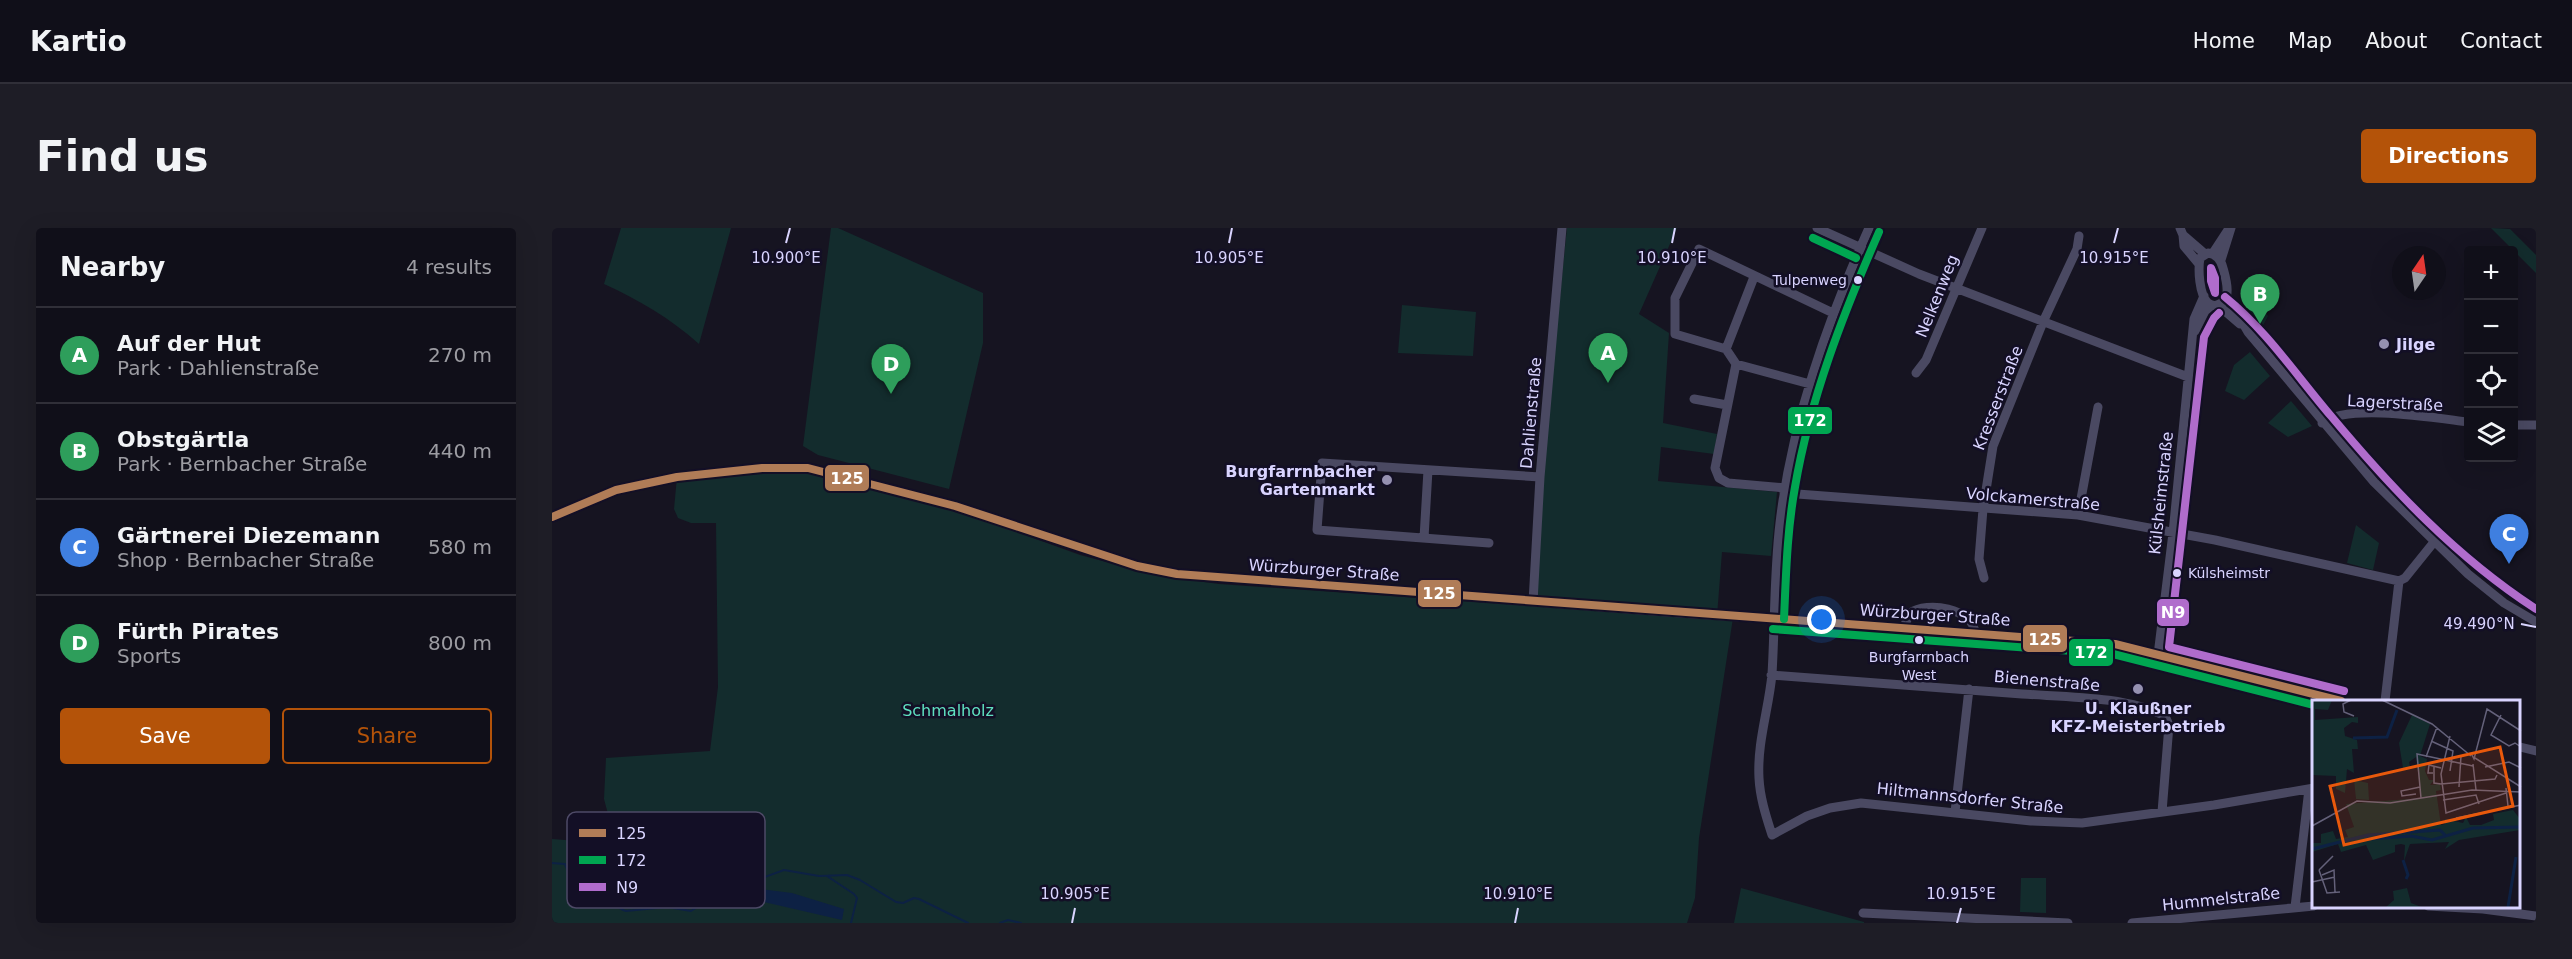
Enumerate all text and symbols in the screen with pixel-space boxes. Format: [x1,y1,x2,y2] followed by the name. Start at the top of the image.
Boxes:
[30,25,127,58] text: Kartio
[2193,29,2255,53] text: Home
[2288,29,2332,53] text: Map
[2365,29,2427,53] text: About
[2460,29,2542,53] text: Contact
[2361,129,2536,183] button: Directions
[36,132,209,181] text: Find us
[2392,246,2446,300] north arrow
[2464,246,2518,462] map controls
[2464,246,2518,300] button: +
[751,249,821,267] text: 10.900°E
[1194,249,1264,267] text: 10.905°E
[1637,249,1707,267] text: 10.910°E
[2079,249,2149,267] text: 10.915°E
[60,252,165,282] text: Nearby
[1912,252,1962,340] street label: Nelkenweg
[406,255,492,279] text: 4 results
[1771,272,1847,288] place label: Tulpenweg
[1852,274,1864,286] marker: Tulpenweg
[2240,274,2280,324] pin: B
[2464,300,2518,354] button: −
[117,331,261,356] text: Auf der Hut
[1588,334,1628,383] pin: A
[2395,335,2435,354] place label: Jilge
[2377,337,2391,351] marker: Jilge
[72,343,87,367] text: A
[428,343,492,367] text: 270 m
[1969,343,2027,453] street label: Kresserstraße
[872,344,910,394] pin: D
[2464,354,2518,408] button: locate
[117,356,319,380] text: Park · Dahlienstraße
[1517,356,1545,470] street label: Dahlienstraße
[2346,391,2444,415] street label: Lagerstraße
[1787,406,1833,435] line badge: 172
[2464,408,2518,462] button: layers
[1793,411,1827,430] text: 172
[117,427,249,452] text: Obstgärtla
[2145,431,2177,555] street label: Külsheimstraße
[72,439,87,463] text: B
[428,439,492,463] text: 440 m
[117,452,367,476] text: Park · Bernbacher Straße
[1225,462,1375,499] place label: Burgfarrnbacher Gartenmarkt
[824,464,870,492] line badge: 125
[830,469,864,488] text: 125
[1380,473,1394,487] marker: Burgfarrnbacher Gartenmarkt
[1965,484,2101,514] street label: Volckamerstraße
[2490,514,2528,564] pin: C
[117,523,380,548] text: Gärtnerei Diezemann
[72,535,87,559] text: C
[428,535,492,559] text: 580 m
[117,548,374,572] text: Shop · Bernbacher Straße
[1248,555,1400,585] street label: Würzburger Straße
[2188,565,2270,581] place label: Külsheimstr
[2171,567,2183,579] marker: Külsheimstr
[1417,579,1462,608] line badge: 125
[1422,584,1456,603] text: 125
[2156,598,2190,627] line badge: N9
[1859,600,2011,630] street label: Würzburger Straße
[2161,603,2185,622] text: N9
[1807,605,1836,634] your location
[2443,615,2515,633] text: 49.490°N
[117,619,279,644] text: Fürth Pirates
[2022,624,2068,653] line badge: 125
[2028,630,2062,649] text: 125
[71,631,88,655] text: D
[428,631,492,655] text: 800 m
[1913,634,1925,646] marker: Burgfarrnbach West
[2068,638,2114,667] line badge: 172
[2074,643,2108,662] text: 172
[117,644,181,668] text: Sports
[1869,649,1969,683] place label: Burgfarrnbach West
[1993,667,2101,695] street label: Bienenstraße
[2131,682,2145,696] marker: U. Klaußner KFZ-Meisterbetrieb
[2050,699,2226,736] place label: U. Klaußner KFZ-Meisterbetrieb
[2312,700,2521,908] inset map
[902,701,994,720] park label: Schmalholz
[60,708,270,764] button: Save
[282,708,492,764] button: Share
[1876,779,2064,817] street label: Hiltmannsdorfer Straße
[567,812,765,908] legend
[616,824,647,843] text: 125
[616,851,647,870] text: 172
[616,878,638,897] text: N9
[2161,883,2281,915] street label: Hummelstraße
[1040,885,1110,903] text: 10.905°E
[1483,885,1553,903] text: 10.910°E
[1926,885,1996,903] text: 10.915°E

